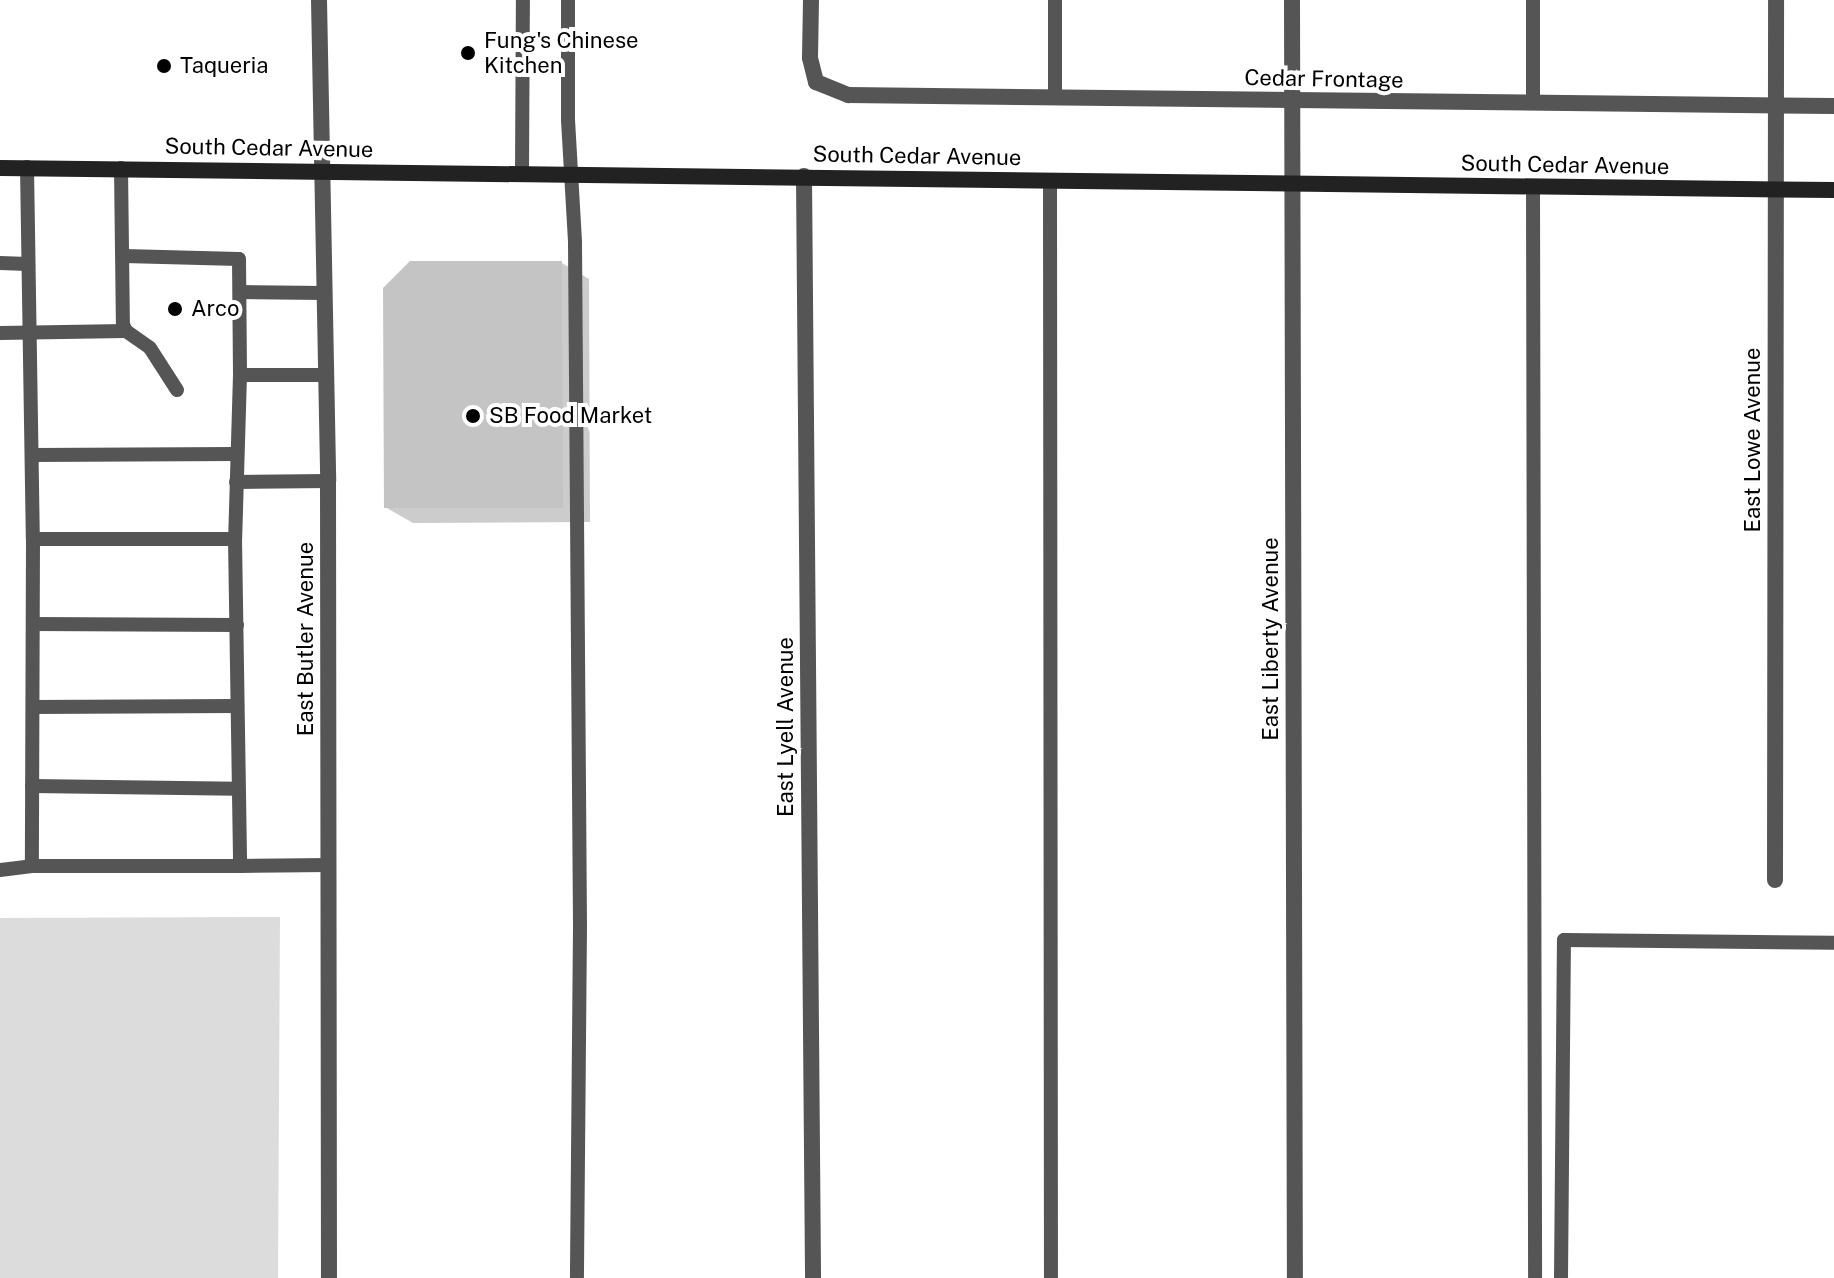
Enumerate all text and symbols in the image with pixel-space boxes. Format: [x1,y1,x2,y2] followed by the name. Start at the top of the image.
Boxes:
[484,27,639,78] place label: Fung's Chinese Kitchen
[459,44,477,62] marker: Fung's Chinese Kitchen
[180,53,268,79] place label: Taqueria
[155,57,173,75] marker: Taqueria
[1244,64,1404,94] street label: Cedar Frontage
[164,133,374,163] street label: South Cedar Avenue
[812,141,1022,171] street label: South Cedar Avenue
[1460,150,1670,180] street label: South Cedar Avenue
[191,296,239,322] place label: Arco
[166,300,184,318] marker: Arco
[1740,347,1766,533] street label: East Lowe Avenue
[489,403,652,429] place label: SB Food Market
[464,407,482,425] marker: SB Food Market
[1258,537,1284,741] street label: East Liberty Avenue
[293,542,319,736] street label: East Butler Avenue
[773,637,799,817] street label: East Lyell Avenue

